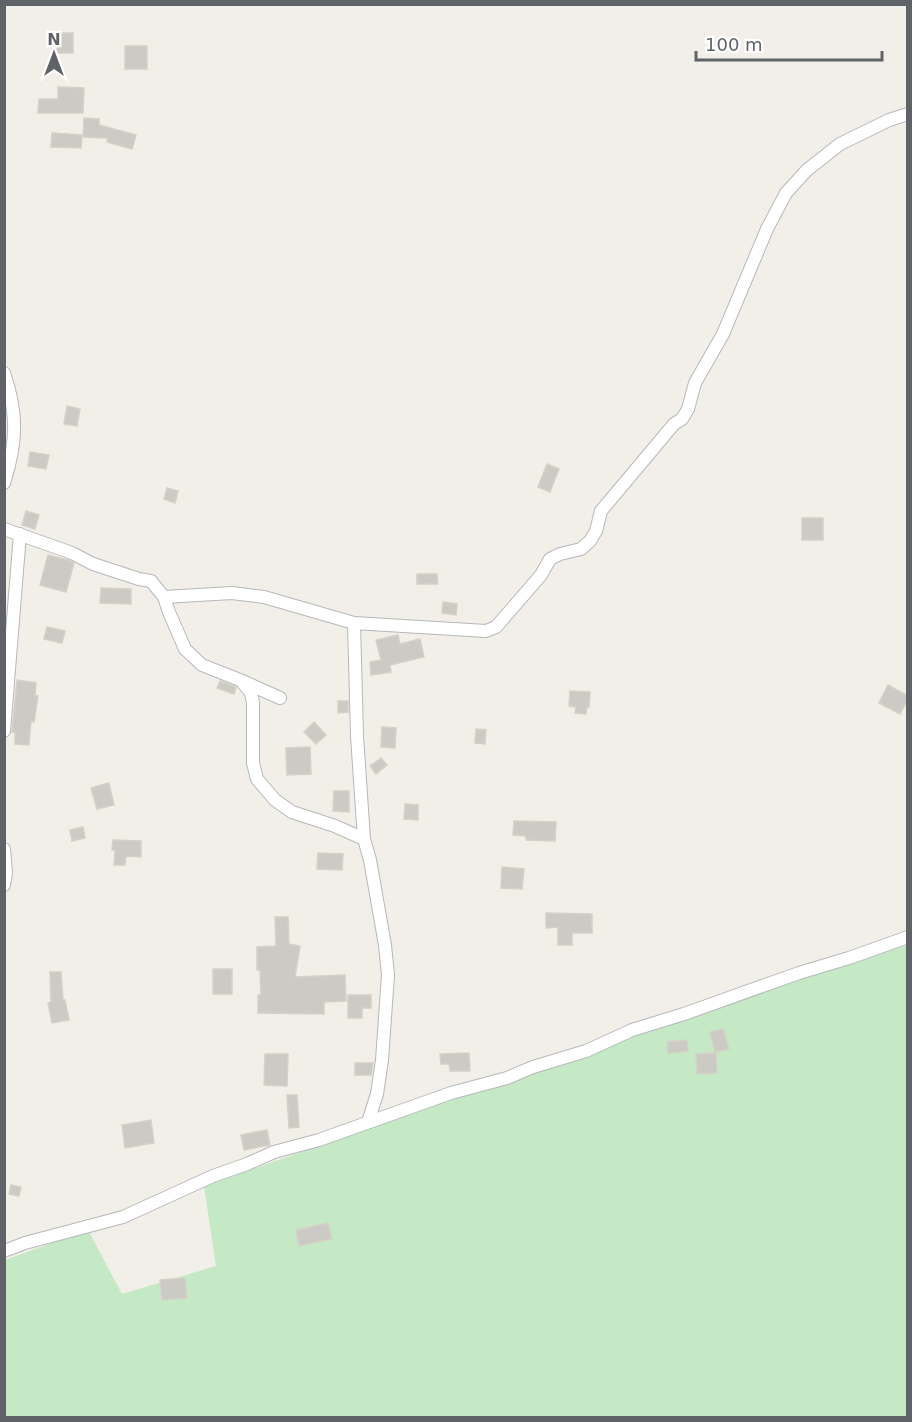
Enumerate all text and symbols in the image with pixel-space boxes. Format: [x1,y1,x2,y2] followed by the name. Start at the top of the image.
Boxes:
[24,24,84,84] north arrow
[696,24,882,62] scale bar
[47,30,61,49] text: N
[705,34,763,55] text: 100 m

